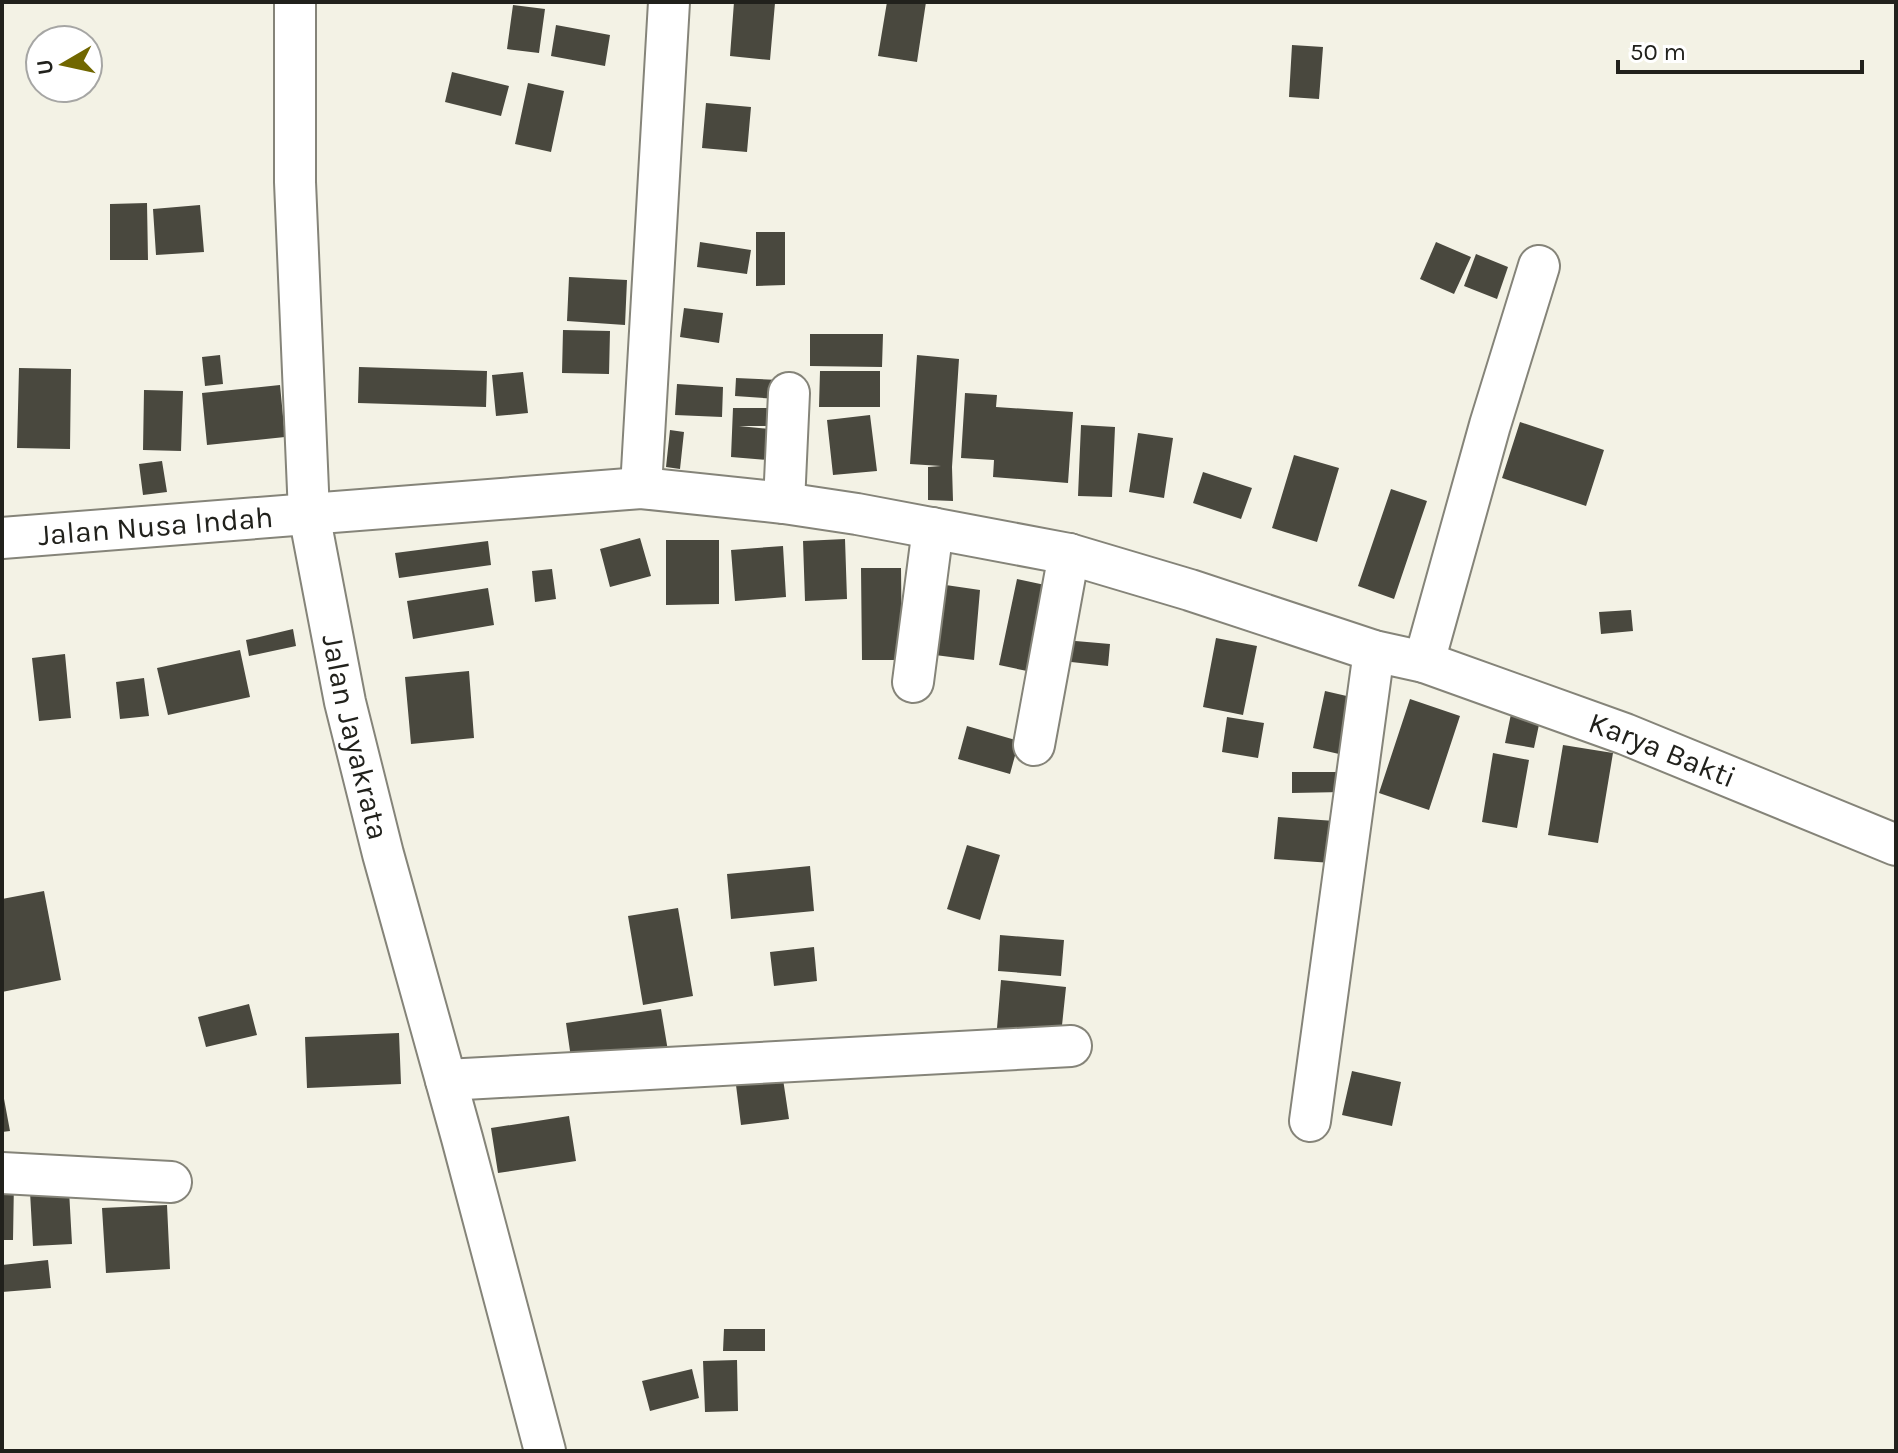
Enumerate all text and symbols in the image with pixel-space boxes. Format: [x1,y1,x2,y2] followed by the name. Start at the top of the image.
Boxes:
[24,24,104,104] north arrow
[1618,24,1862,74] scale bar
[1630,38,1686,66] text: 50 m
[31,57,59,77] text: U
[37,499,274,553] street label: Jalan Nusa Indah
[314,631,397,843] street label: Jalan Jayakrata
[1584,704,1741,795] street label: Karya Bakti

